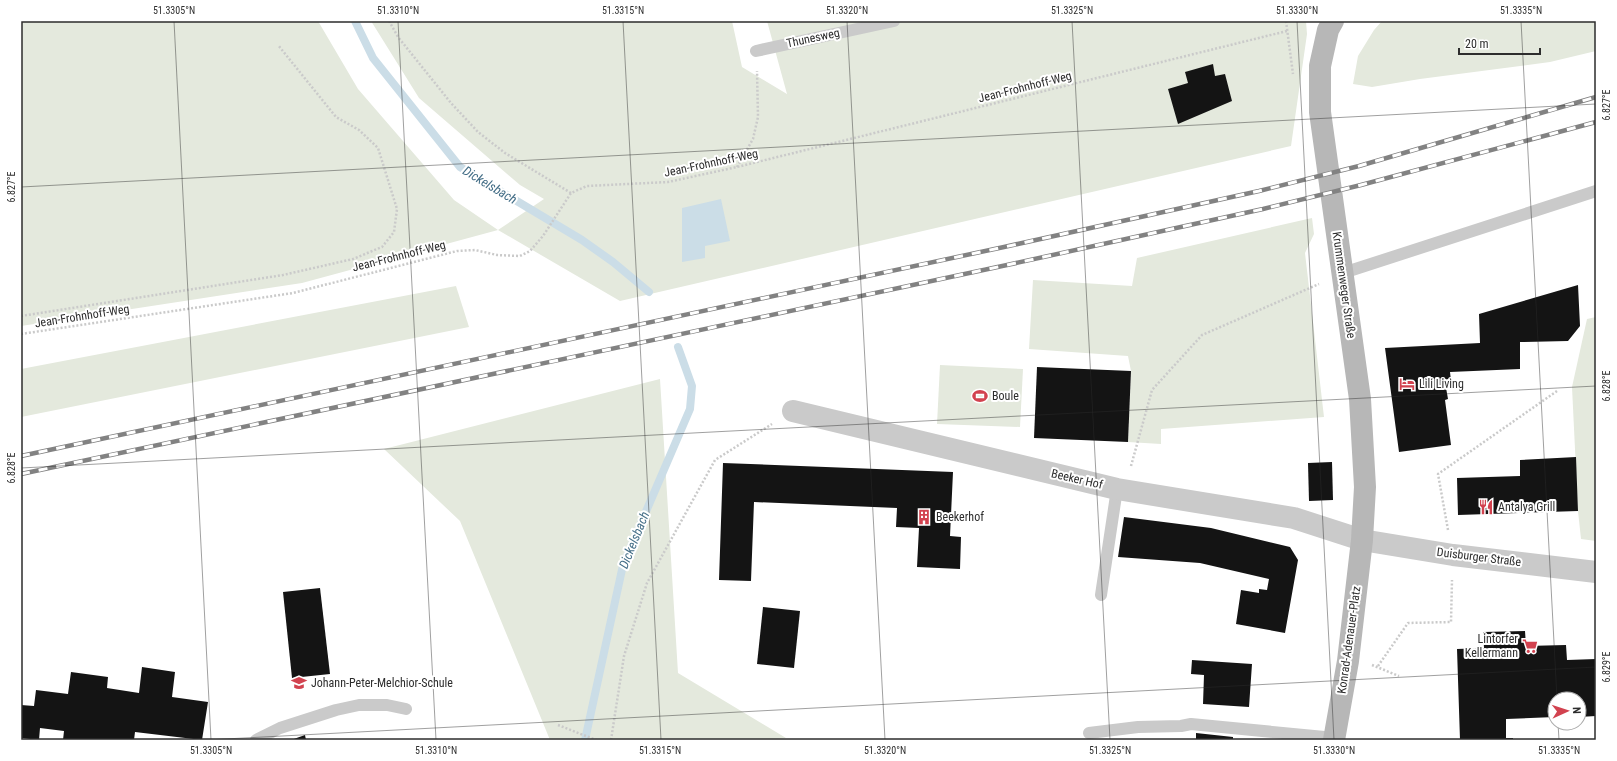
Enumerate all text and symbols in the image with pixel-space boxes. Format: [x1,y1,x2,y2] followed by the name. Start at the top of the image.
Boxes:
[153,5,195,16] text: 51.3305°N
[377,5,419,16] text: 51.3310°N
[602,5,644,16] text: 51.3315°N
[826,5,868,16] text: 51.3320°N
[1051,5,1093,16] text: 51.3325°N
[1276,5,1318,16] text: 51.3330°N
[1500,5,1542,16] text: 51.3335°N
[785,26,841,50] street label: Thunesweg
[1459,30,1540,56] scale bar
[1465,37,1489,51] text: 20 m
[977,69,1073,105] street label: Jean-Frohnhoff-Weg
[1601,89,1612,121] text: 6.827°E
[663,146,759,180] street label: Jean-Frohnhoff-Weg
[460,163,520,207] water label: Dickelsbach
[6,171,17,203] text: 6.827°E
[1330,231,1358,340] street label: Krummenweger Straße
[351,238,447,274] street label: Jean-Frohnhoff-Weg
[34,302,130,330] street label: Jean-Frohnhoff-Weg
[1601,370,1612,402] text: 6.828°E
[1398,375,1416,393] hotel icon: Lili Living
[1419,377,1464,391] place label: Lili Living
[971,387,989,405] sports icon: Boule
[992,389,1019,403] place label: Boule
[6,452,17,484] text: 6.828°E
[1050,466,1104,492] street label: Beeker Hof
[1477,498,1495,516] restaurant icon: Antalya Grill
[1498,500,1555,514] place label: Antalya Grill
[915,508,933,526] building icon: Beekerhof
[616,509,652,571] water label: Dickelsbach
[936,510,984,524] place label: Beekerhof
[1436,545,1522,569] street label: Duisburger Straße
[1335,585,1363,695] street label: Konrad-Adenauer-Platz
[1465,632,1518,660] place label: Lintorfer Kellermann
[1521,637,1539,655] supermarket icon: Lintorfer Kellermann
[1601,651,1612,683] text: 6.829°E
[290,674,308,692] school or university icon: Johann-Peter-Melchior-Schule
[311,676,453,690] place label: Johann-Peter-Melchior-Schule
[1547,691,1587,731] north arrow
[1570,707,1583,714] text: N
[190,745,232,756] text: 51.3305°N
[415,745,457,756] text: 51.3310°N
[639,745,681,756] text: 51.3315°N
[864,745,906,756] text: 51.3320°N
[1089,745,1131,756] text: 51.3325°N
[1313,745,1355,756] text: 51.3330°N
[1538,745,1580,756] text: 51.3335°N

